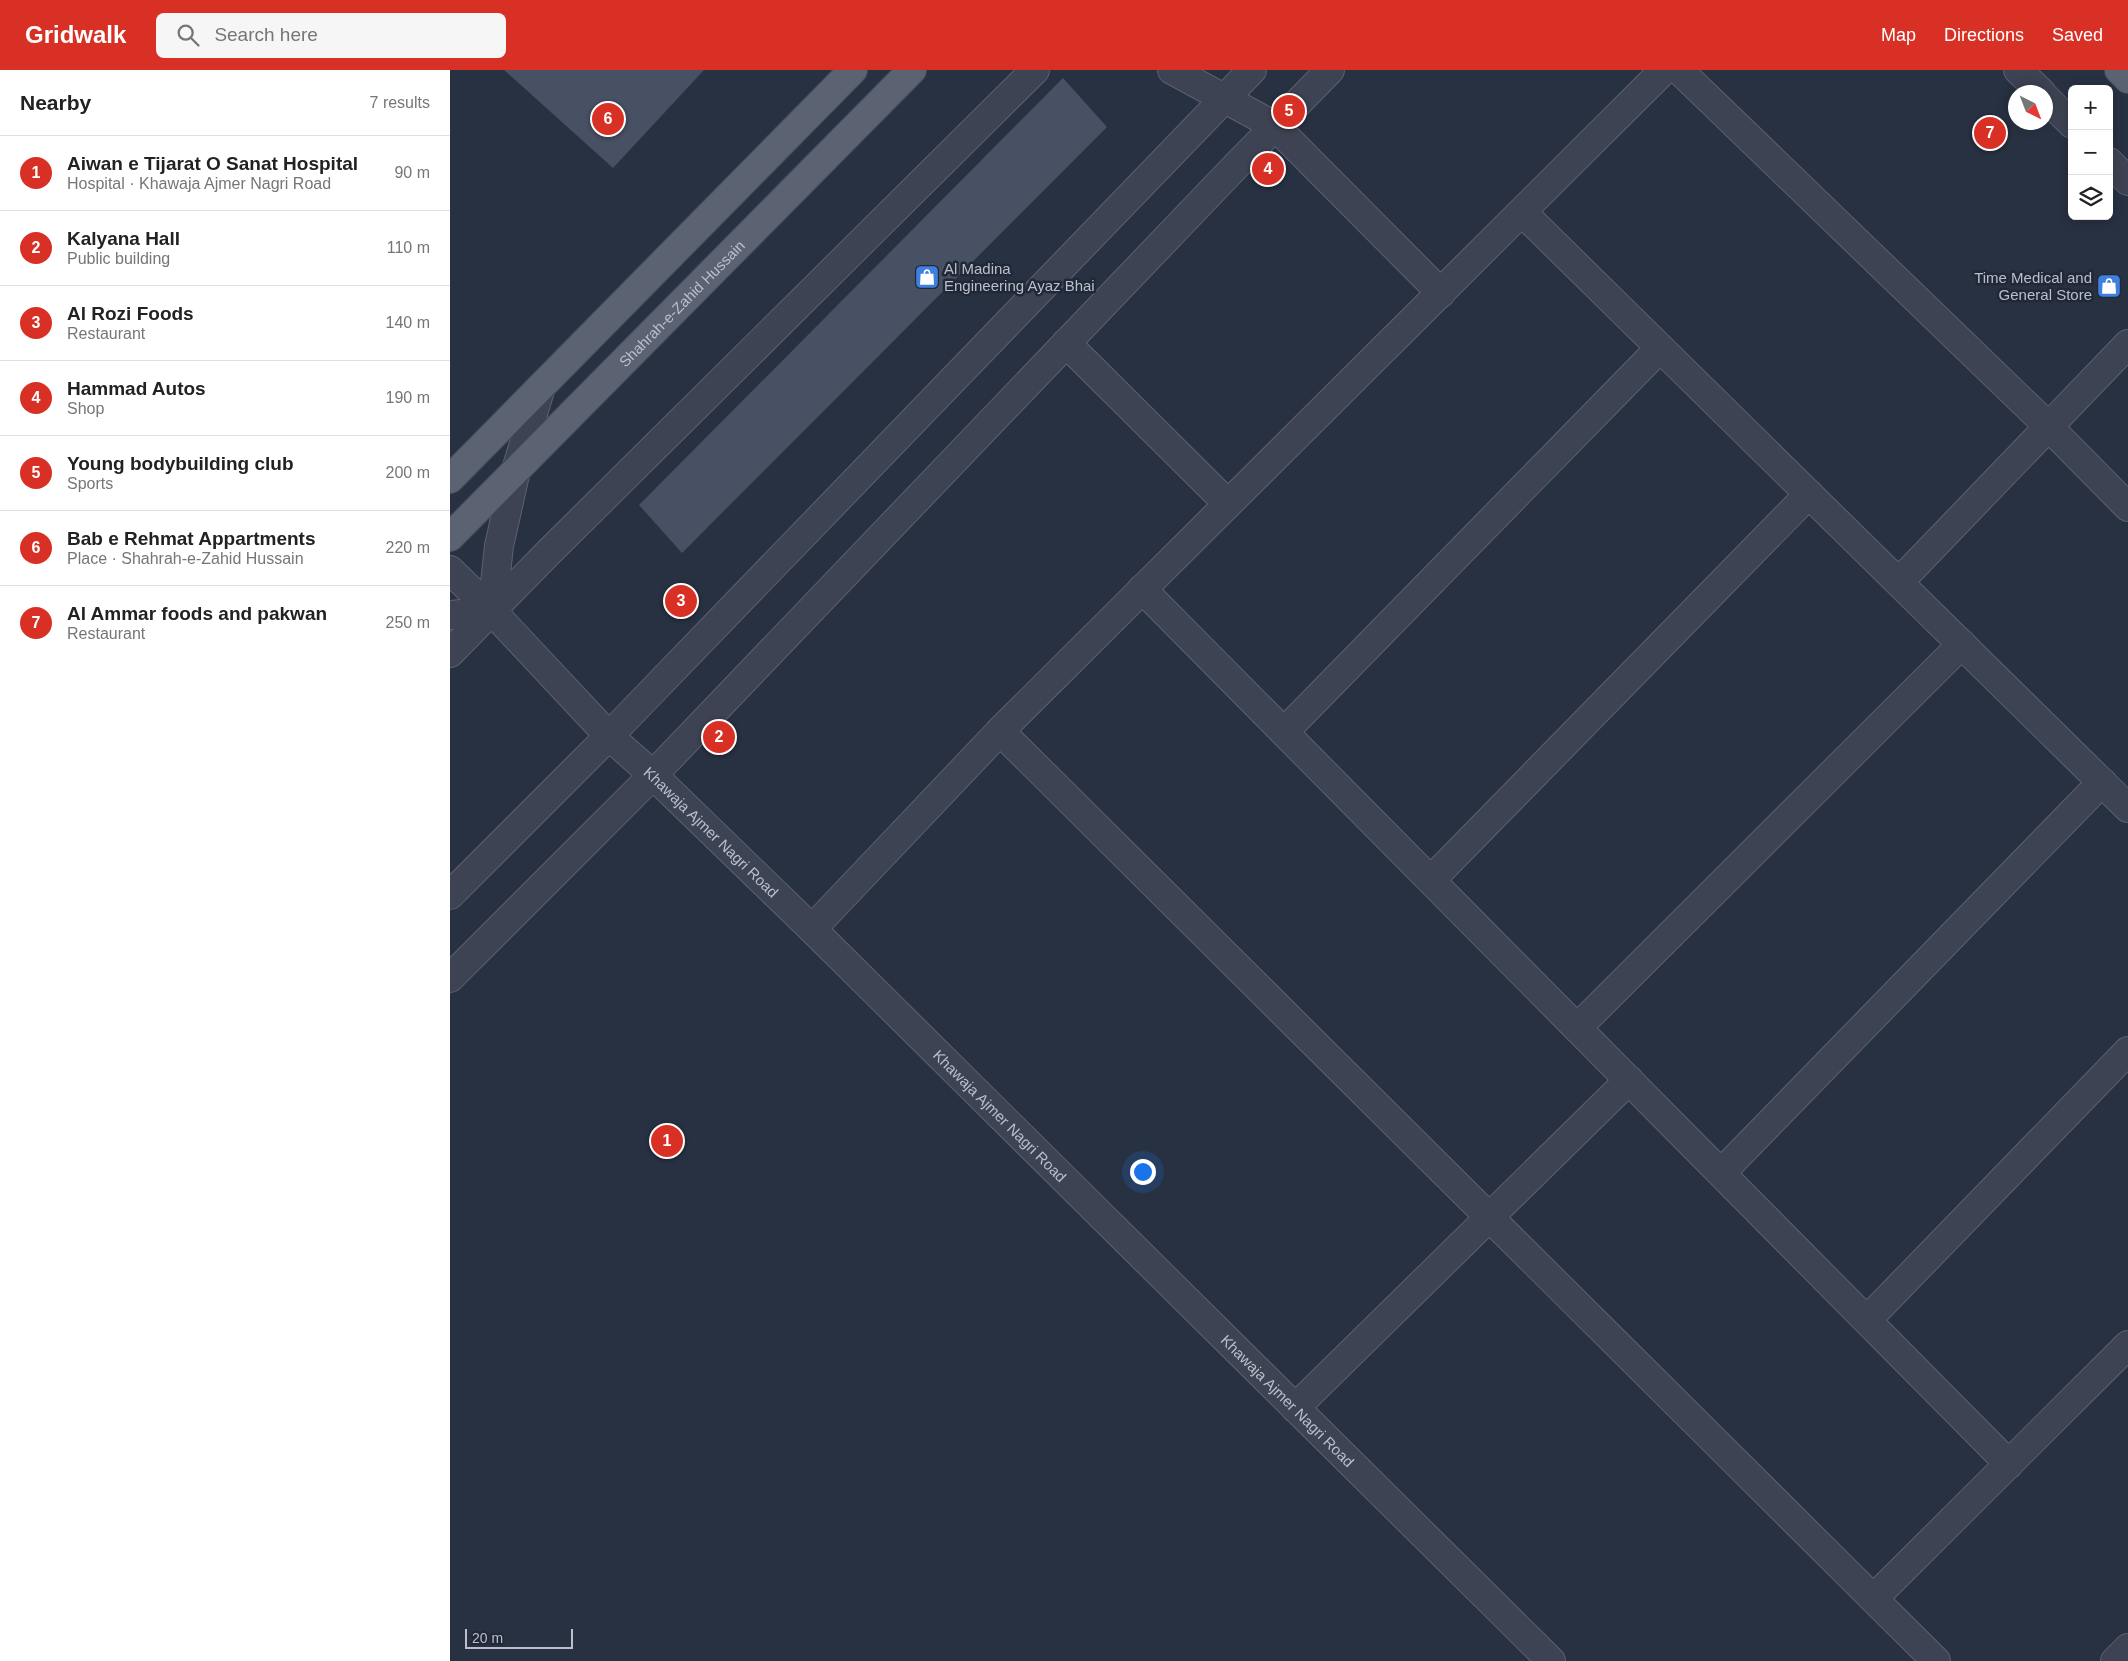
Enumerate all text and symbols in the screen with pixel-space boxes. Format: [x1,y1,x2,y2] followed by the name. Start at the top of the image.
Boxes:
[156,13,506,58] search box
[25,21,126,48] text: Gridwalk
[174,21,202,49] icon: search
[214,24,318,45] text: Search here
[1881,25,1916,45] text: Map
[1944,25,2024,45] text: Directions
[2052,25,2103,45] text: Saved
[2008,85,2053,130] north arrow
[2068,85,2113,220] map controls
[2068,85,2113,130] button: +
[20,91,91,114] text: Nearby
[1273,92,1305,130] pin: 5
[370,94,430,111] text: 7 results
[592,100,624,138] pin: 6
[1974,114,2006,152] pin: 7
[2068,130,2113,175] button: −
[1252,150,1284,188] pin: 4
[67,153,358,174] text: Aiwan e Tijarat O Sanat Hospital
[32,164,40,181] text: 1
[394,164,430,181] text: 90 m
[67,175,331,192] text: Hospital · Khawaja Ajmer Nagri Road
[2068,175,2113,220] button: layers
[67,228,180,249] text: Kalyana Hall
[615,236,748,370] street label: Shahrah-e-Zahid Hussain
[32,239,40,256] text: 2
[387,239,430,256] text: 110 m
[67,250,170,267] text: Public building
[944,260,1095,294] place label: Al Madina Engineering Ayaz Bhai
[914,264,940,290] shop icon: Al Madina Engineering Ayaz Bhai
[1974,269,2092,303] place label: Time Medical and General Store
[2096,273,2122,299] shop icon: Time Medical and General Store
[67,303,194,324] text: Al Rozi Foods
[32,314,40,331] text: 3
[386,314,430,331] text: 140 m
[67,325,145,342] text: Restaurant
[67,378,206,399] text: Hammad Autos
[32,389,40,406] text: 4
[386,389,430,406] text: 190 m
[67,400,104,417] text: Shop
[67,453,294,474] text: Young bodybuilding club
[32,464,40,481] text: 5
[386,464,430,481] text: 200 m
[67,475,113,492] text: Sports
[67,528,315,549] text: Bab e Rehmat Appartments
[32,539,40,556] text: 6
[386,539,430,556] text: 220 m
[67,550,304,567] text: Place · Shahrah-e-Zahid Hussain
[665,582,697,620] pin: 3
[67,603,327,624] text: Al Ammar foods and pakwan
[32,614,40,631] text: 7
[386,614,430,631] text: 250 m
[67,625,145,642] text: Restaurant
[703,718,735,756] pin: 2
[641,763,782,900] street label: Khawaja Ajmer Nagri Road
[930,1046,1070,1185] street label: Khawaja Ajmer Nagri Road
[651,1122,683,1160] pin: 1
[1130,1159,1156,1185] your location
[1218,1331,1358,1470] street label: Khawaja Ajmer Nagri Road
[465,1626,572,1649] scale bar
[472,1630,503,1646] text: 20 m

